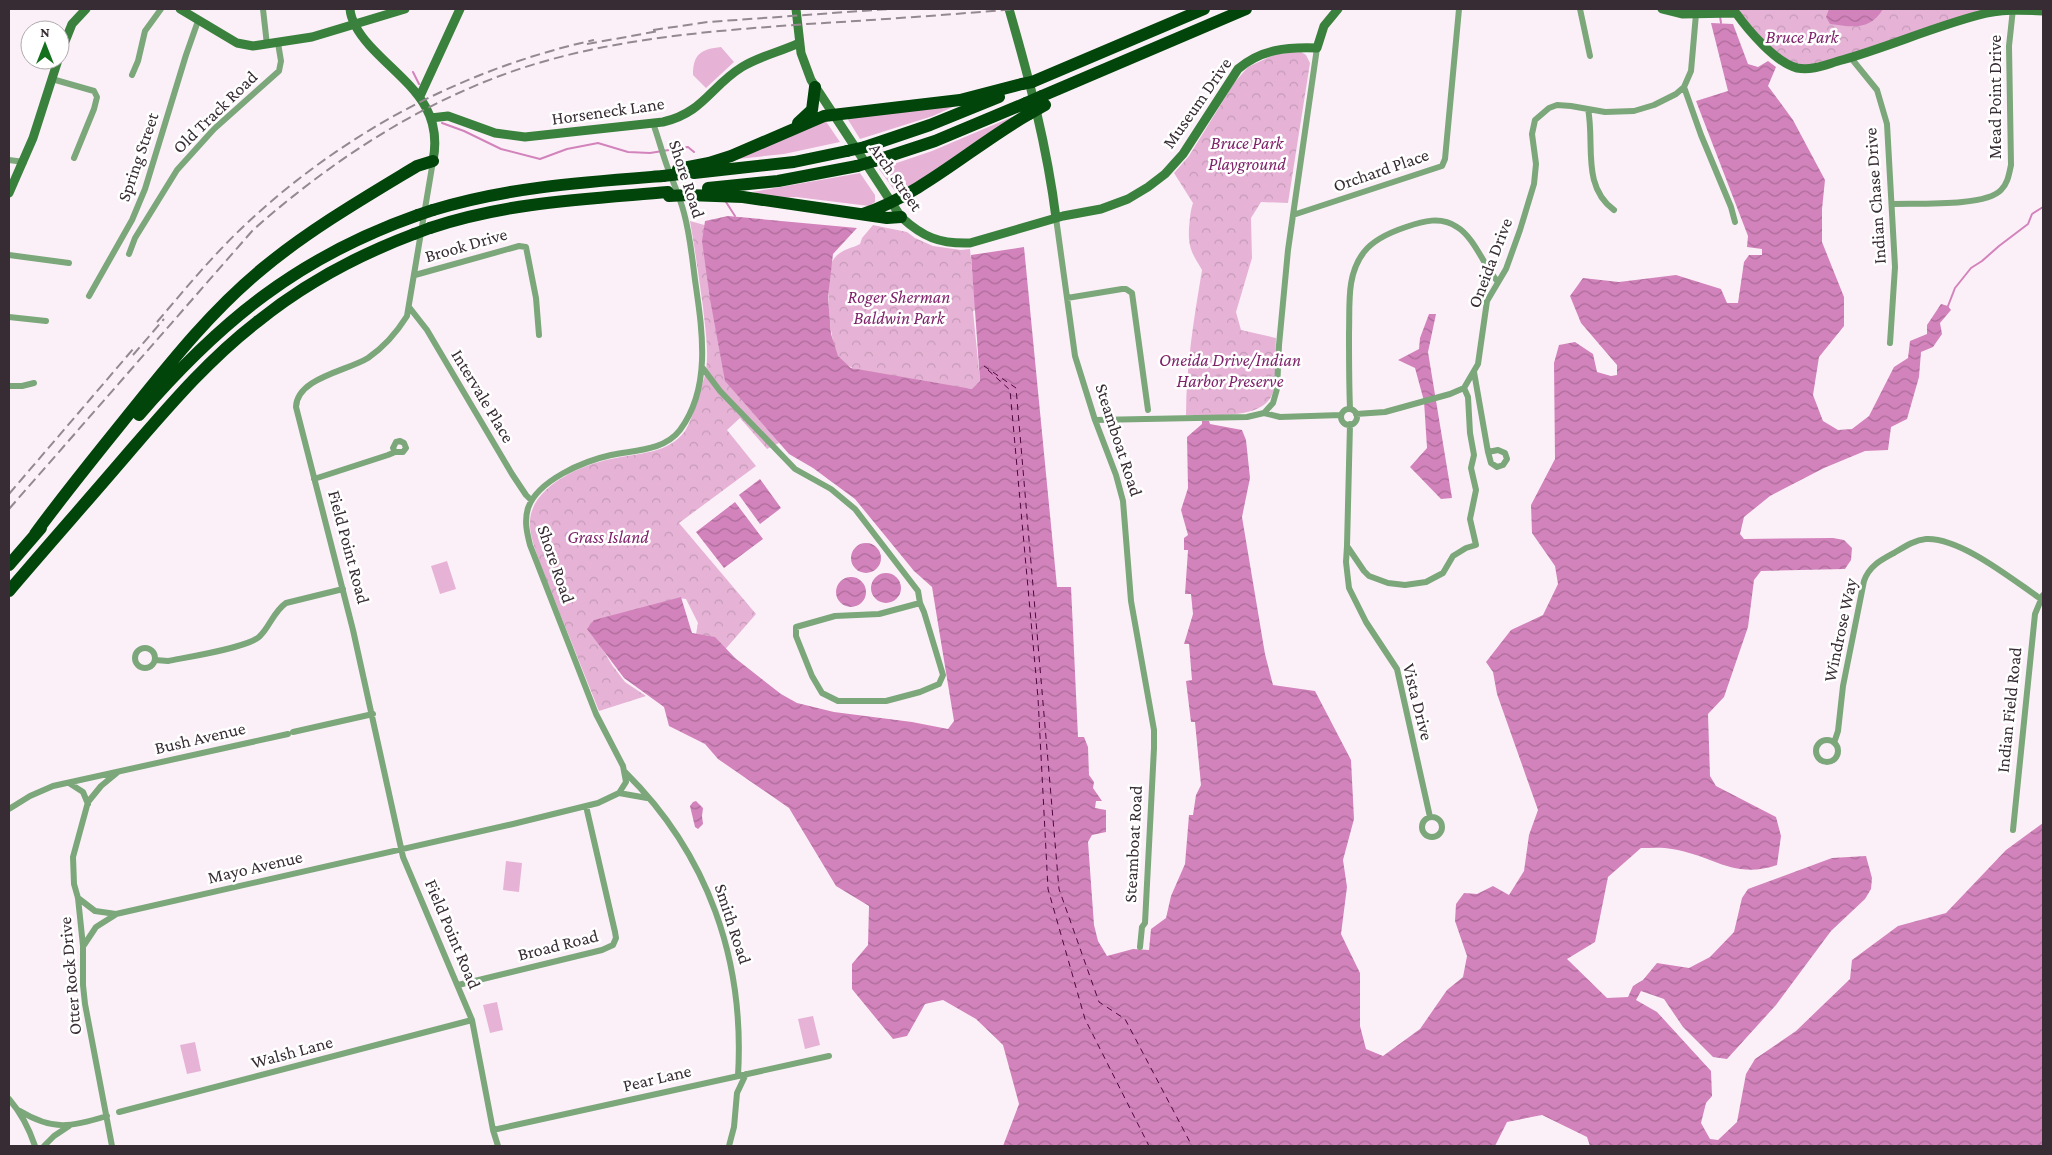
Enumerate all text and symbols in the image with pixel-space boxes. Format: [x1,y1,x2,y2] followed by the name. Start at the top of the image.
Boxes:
[20,20,70,70] north arrow
[40,24,50,40] text: N
[1766,27,1840,47] park label: Bruce Park
[1985,35,2005,159] street label: Mead Point Drive
[1158,54,1236,152] street label: Museum Drive
[169,66,262,157] street label: Old Track Road
[550,93,666,129] street label: Horseneck Lane
[113,109,163,204] street label: Spring Street
[1860,127,1890,265] street label: Indian Chase Drive
[1208,133,1286,174] park label: Bruce Park Playground
[665,137,709,221] street label: Shore Road
[865,139,927,216] street label: Arch Street
[1331,144,1431,196] street label: Orchard Place
[1464,215,1516,311] street label: Oneida Drive
[422,224,510,266] street label: Brook Drive
[848,287,950,328] park label: Roger Sherman Baldwin Park
[447,346,519,446] street label: Intervale Place
[1159,350,1301,391] park label: Oneida Drive/Indian Harbor Preserve
[1091,381,1147,499] street label: Steamboat Road
[324,488,374,606] street label: Field Point Road
[533,523,579,606] street label: Shore Road
[567,527,649,547] park label: Grass Island
[1819,576,1861,684] street label: Windrose Way
[1992,646,2026,774] street label: Indian Field Road
[1399,661,1437,743] street label: Vista Drive
[153,718,247,758] street label: Bush Avenue
[1120,784,1146,903] street label: Steamboat Road
[206,846,304,888] street label: Mayo Avenue
[421,876,485,992] street label: Field Point Road
[711,881,756,967] street label: Smith Road
[55,916,85,1036] street label: Otter Rock Drive
[516,925,601,965] street label: Broad Road
[249,1031,335,1073] street label: Walsh Lane
[621,1060,693,1096] street label: Pear Lane

